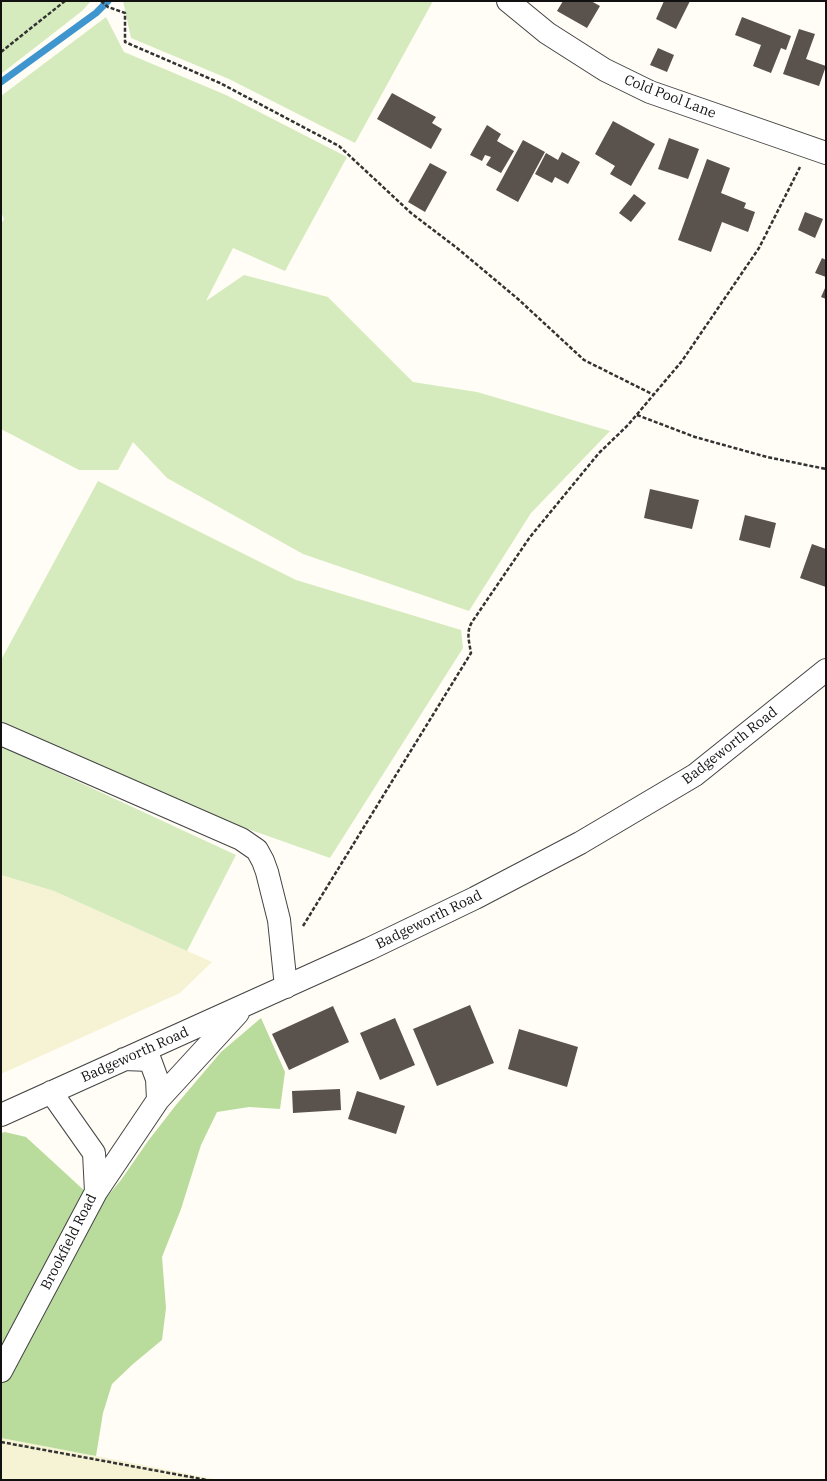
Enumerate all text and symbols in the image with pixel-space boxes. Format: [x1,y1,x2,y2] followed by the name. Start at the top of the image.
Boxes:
[622,72,718,122] street label: Cold Pool Lane
[679,704,781,788] street label: Badgeworth Road
[373,887,485,953] street label: Badgeworth Road
[79,1024,191,1086] street label: Badgeworth Road
[38,1191,100,1293] street label: Brookfield Road

